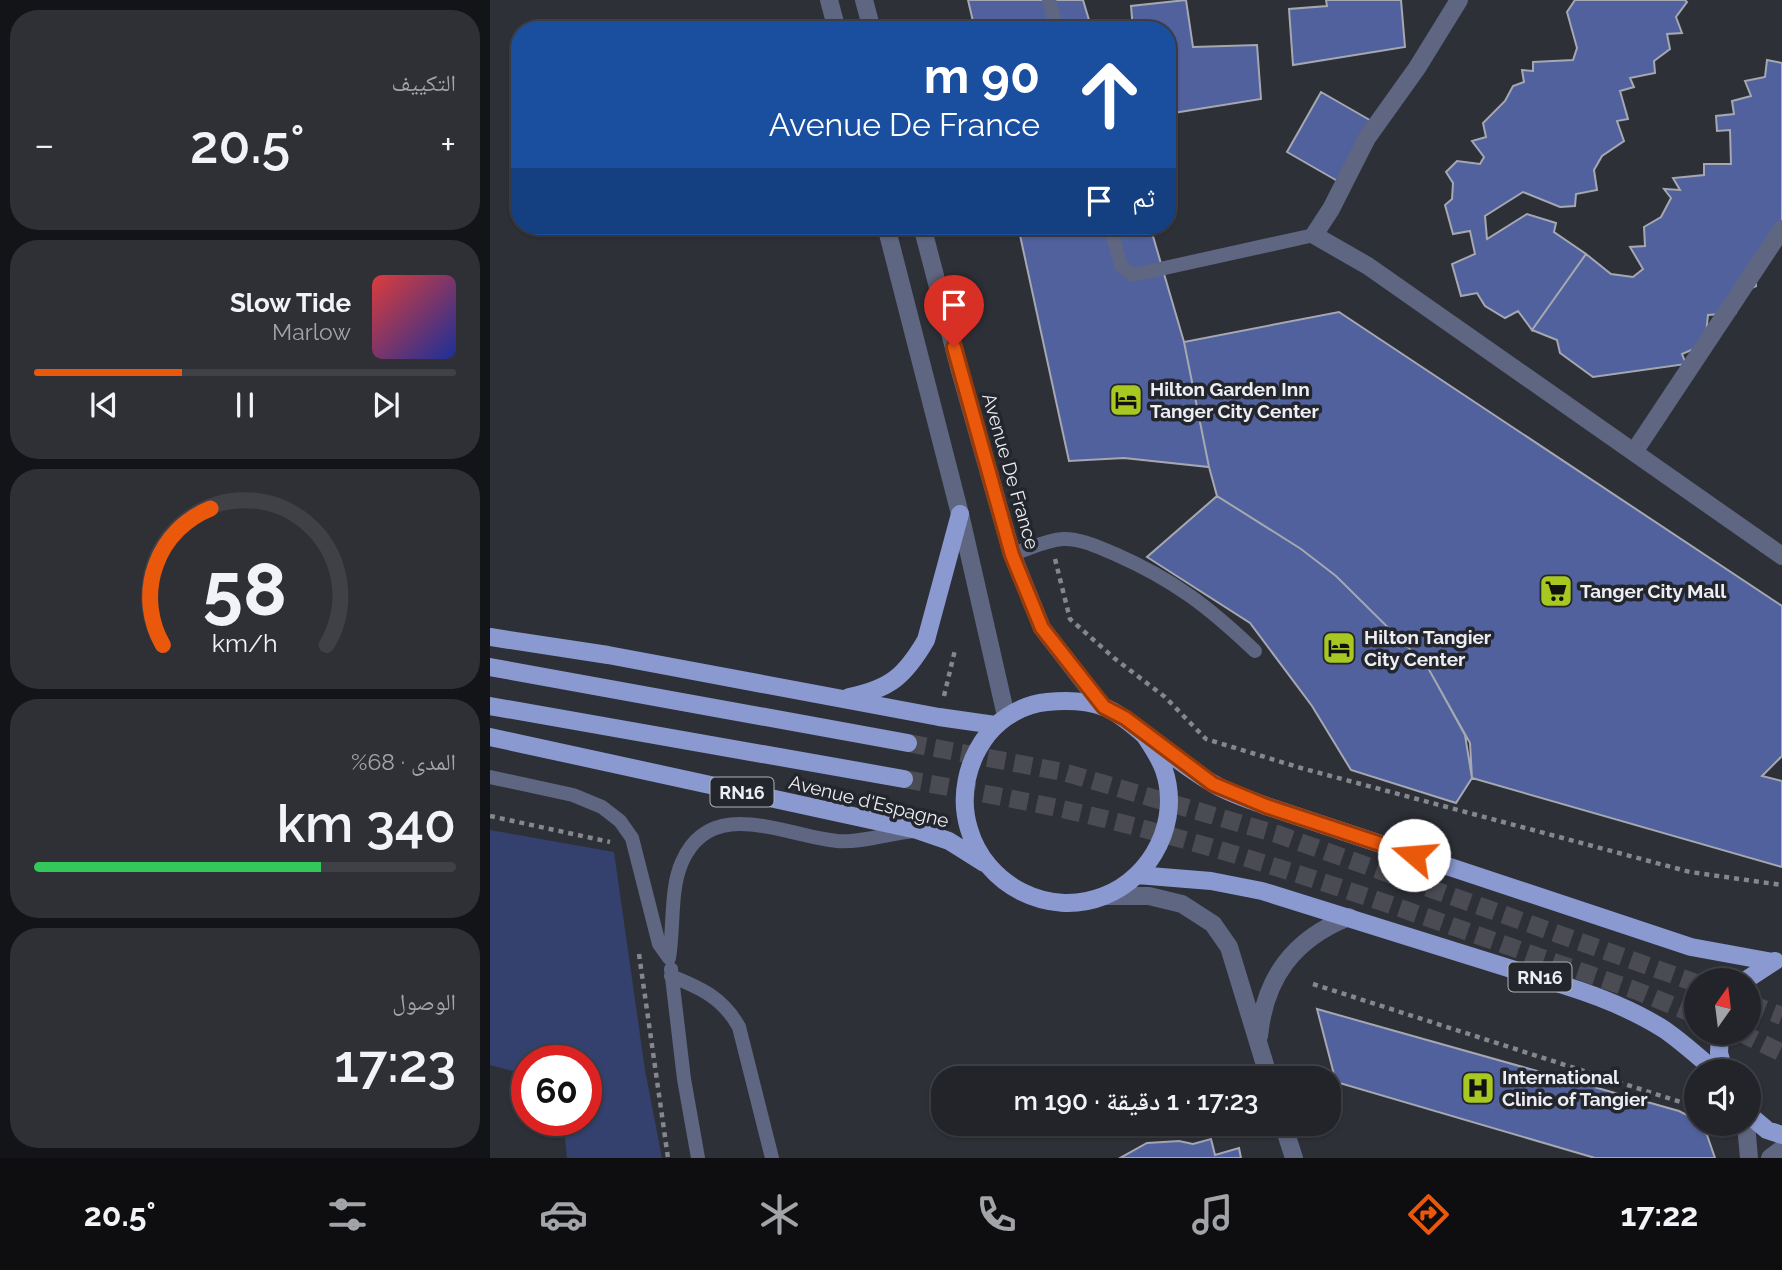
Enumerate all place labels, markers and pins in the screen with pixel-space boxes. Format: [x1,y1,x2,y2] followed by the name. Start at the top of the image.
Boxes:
[924,275,984,347] pin
[1150,378,1319,422] place label: Hilton Garden Inn Tanger City Center
[1107,381,1145,419] hotel icon: Hilton Garden Inn Tanger City Center
[1537,572,1575,610] supermarket icon: Tanger City Mall
[1580,580,1727,602] place label: Tanger City Mall
[1364,626,1492,670] place label: Hilton Tangier City Center
[1320,629,1358,667] hotel icon: Hilton Tangier City Center
[1502,1066,1648,1110] place label: International Clinic of Tangier
[1459,1069,1497,1107] hospital icon: International Clinic of Tangier

